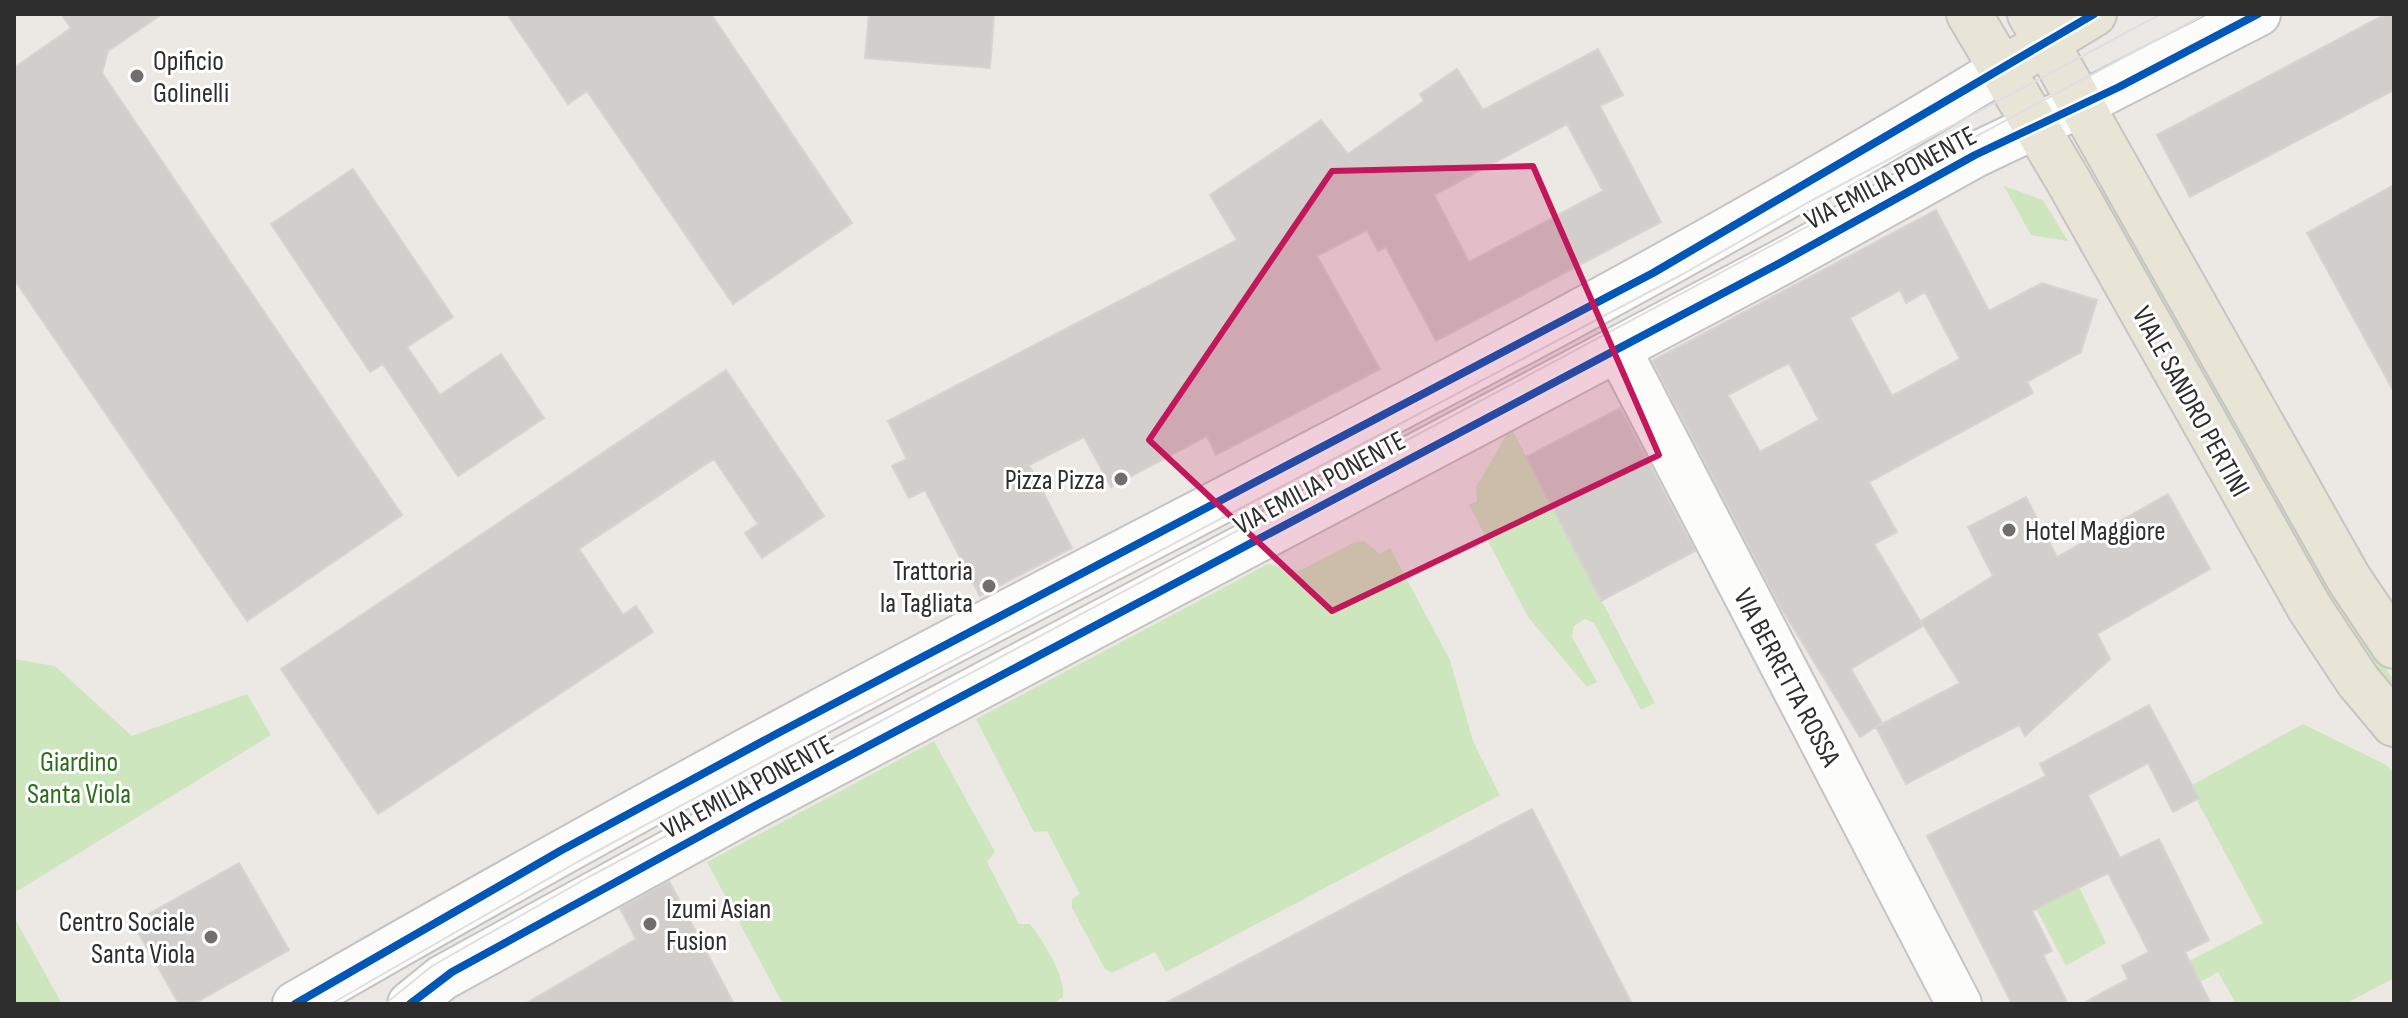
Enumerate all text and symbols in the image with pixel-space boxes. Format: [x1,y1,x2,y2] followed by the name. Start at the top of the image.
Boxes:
[153,45,229,110] place label: Opificio Golinelli
[128,67,146,85] marker: Opificio Golinelli
[1799,119,1982,237] street label: VIA EMILIA PONENTE
[2125,301,2257,503] street label: VIALE SANDRO PERTINI
[1228,424,1411,542] street label: VIA EMILIA PONENTE
[1005,464,1105,497] place label: Pizza Pizza
[1112,470,1130,488] marker: Pizza Pizza
[2025,515,2166,548] place label: Hotel Maggiore
[2000,521,2018,539] marker: Hotel Maggiore
[880,555,973,620] place label: Trattoria la Tagliata
[980,577,998,595] marker: Trattoria la Tagliata
[1726,583,1848,773] street label: VIA BERRETTA ROSSA
[656,728,839,846] street label: VIA EMILIA PONENTE
[27,746,131,811] park label: Giardino Santa Viola
[666,893,771,958] place label: Izumi Asian Fusion
[59,906,195,971] place label: Centro Sociale Santa Viola
[641,915,659,933] marker: Izumi Asian Fusion
[202,928,220,946] marker: Centro Sociale Santa Viola

